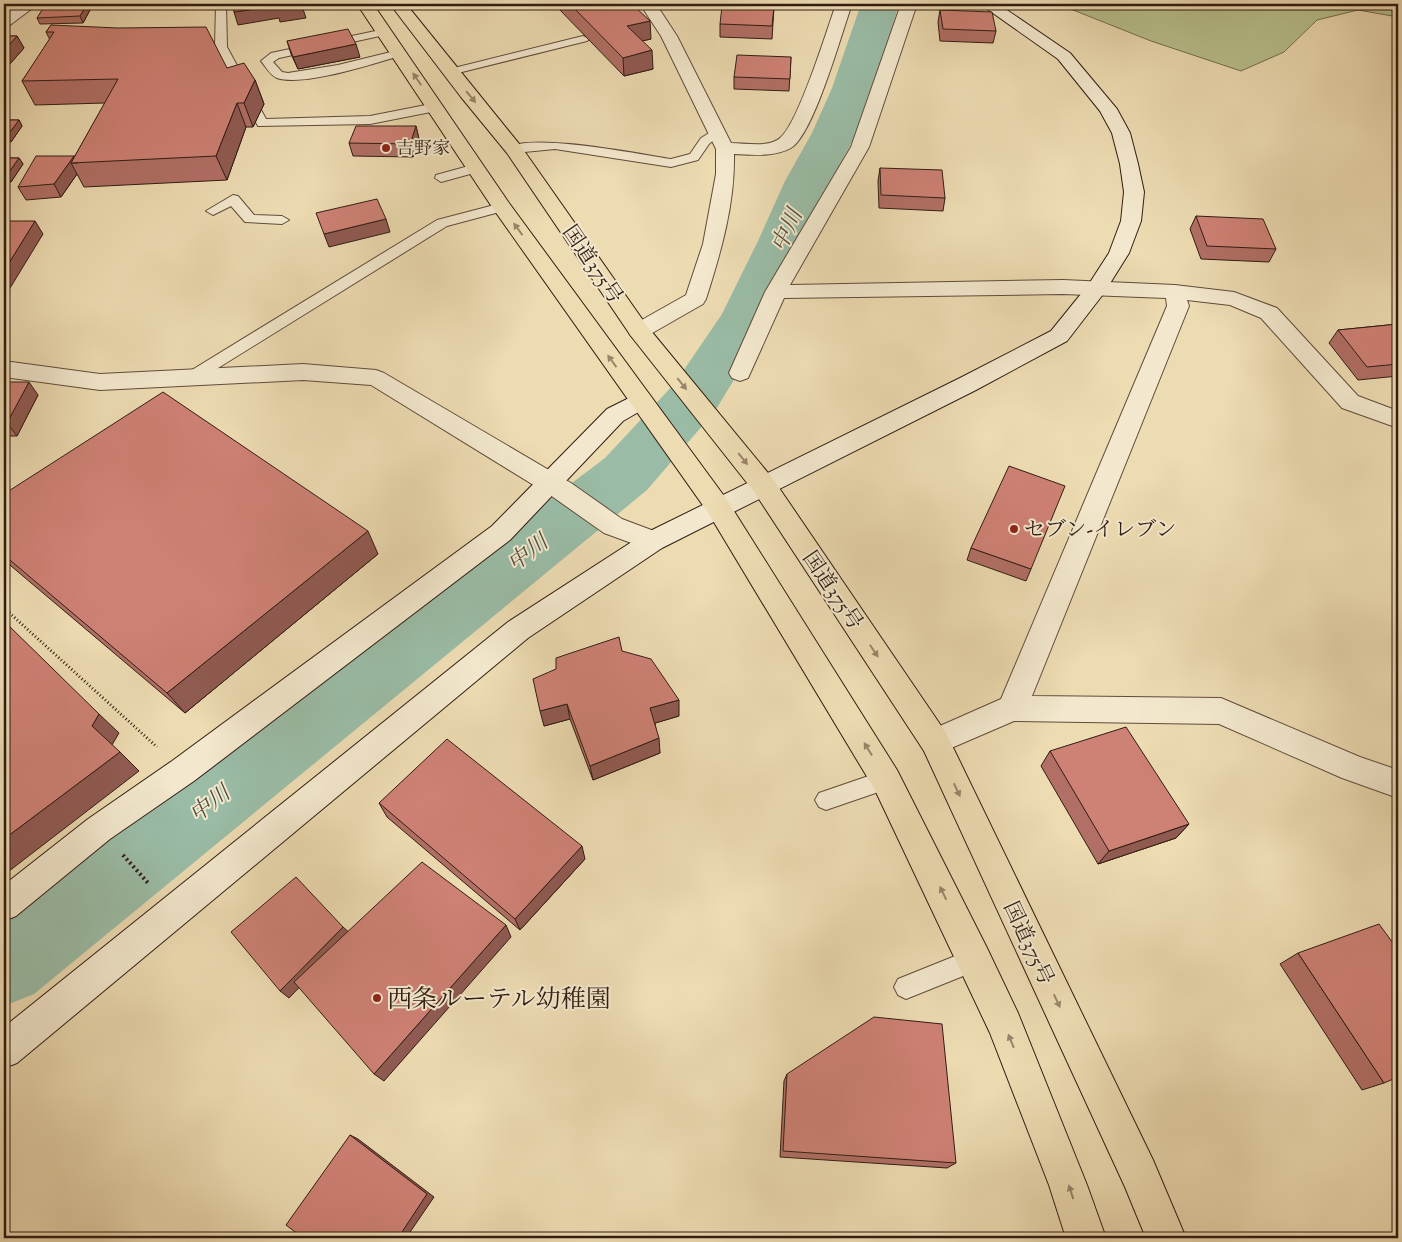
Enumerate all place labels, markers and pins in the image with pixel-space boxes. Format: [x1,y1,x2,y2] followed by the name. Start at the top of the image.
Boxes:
[396,137,450,163] place label: 吉野家
[380,142,392,154] marker: 吉野家
[1024,516,1176,546] place label: セブン-イレブン
[1008,523,1020,535] marker: セブン-イレブン
[387,983,611,1019] place label: 西条ルーテル幼稚園
[371,992,383,1004] marker: 西条ルーテル幼稚園

